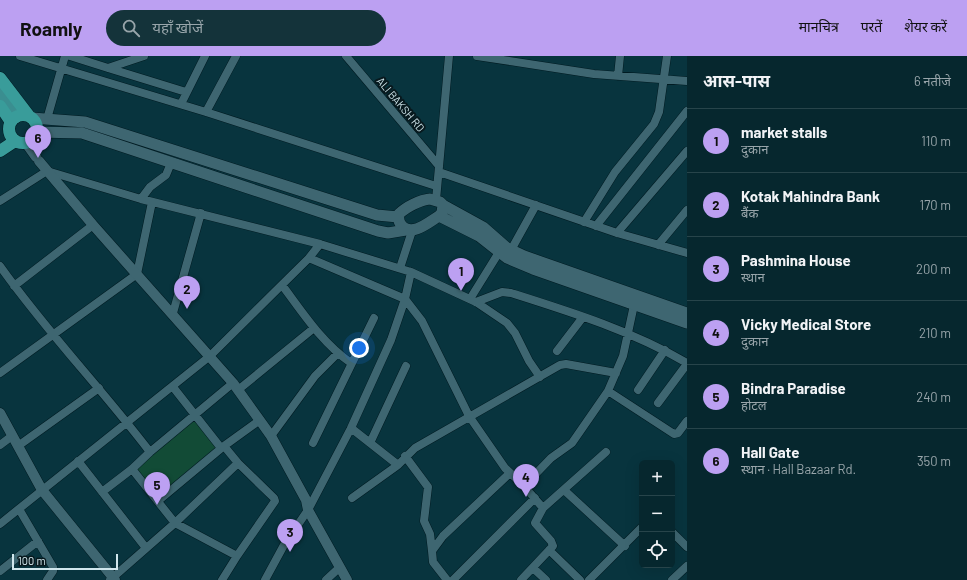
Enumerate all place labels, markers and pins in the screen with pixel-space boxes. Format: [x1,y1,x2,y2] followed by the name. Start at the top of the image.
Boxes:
[25,125,51,158] pin: 6
[448,258,474,291] pin: 1
[174,276,200,309] pin: 2
[513,464,539,497] pin: 4
[144,472,170,505] pin: 5
[277,519,303,552] pin: 3

